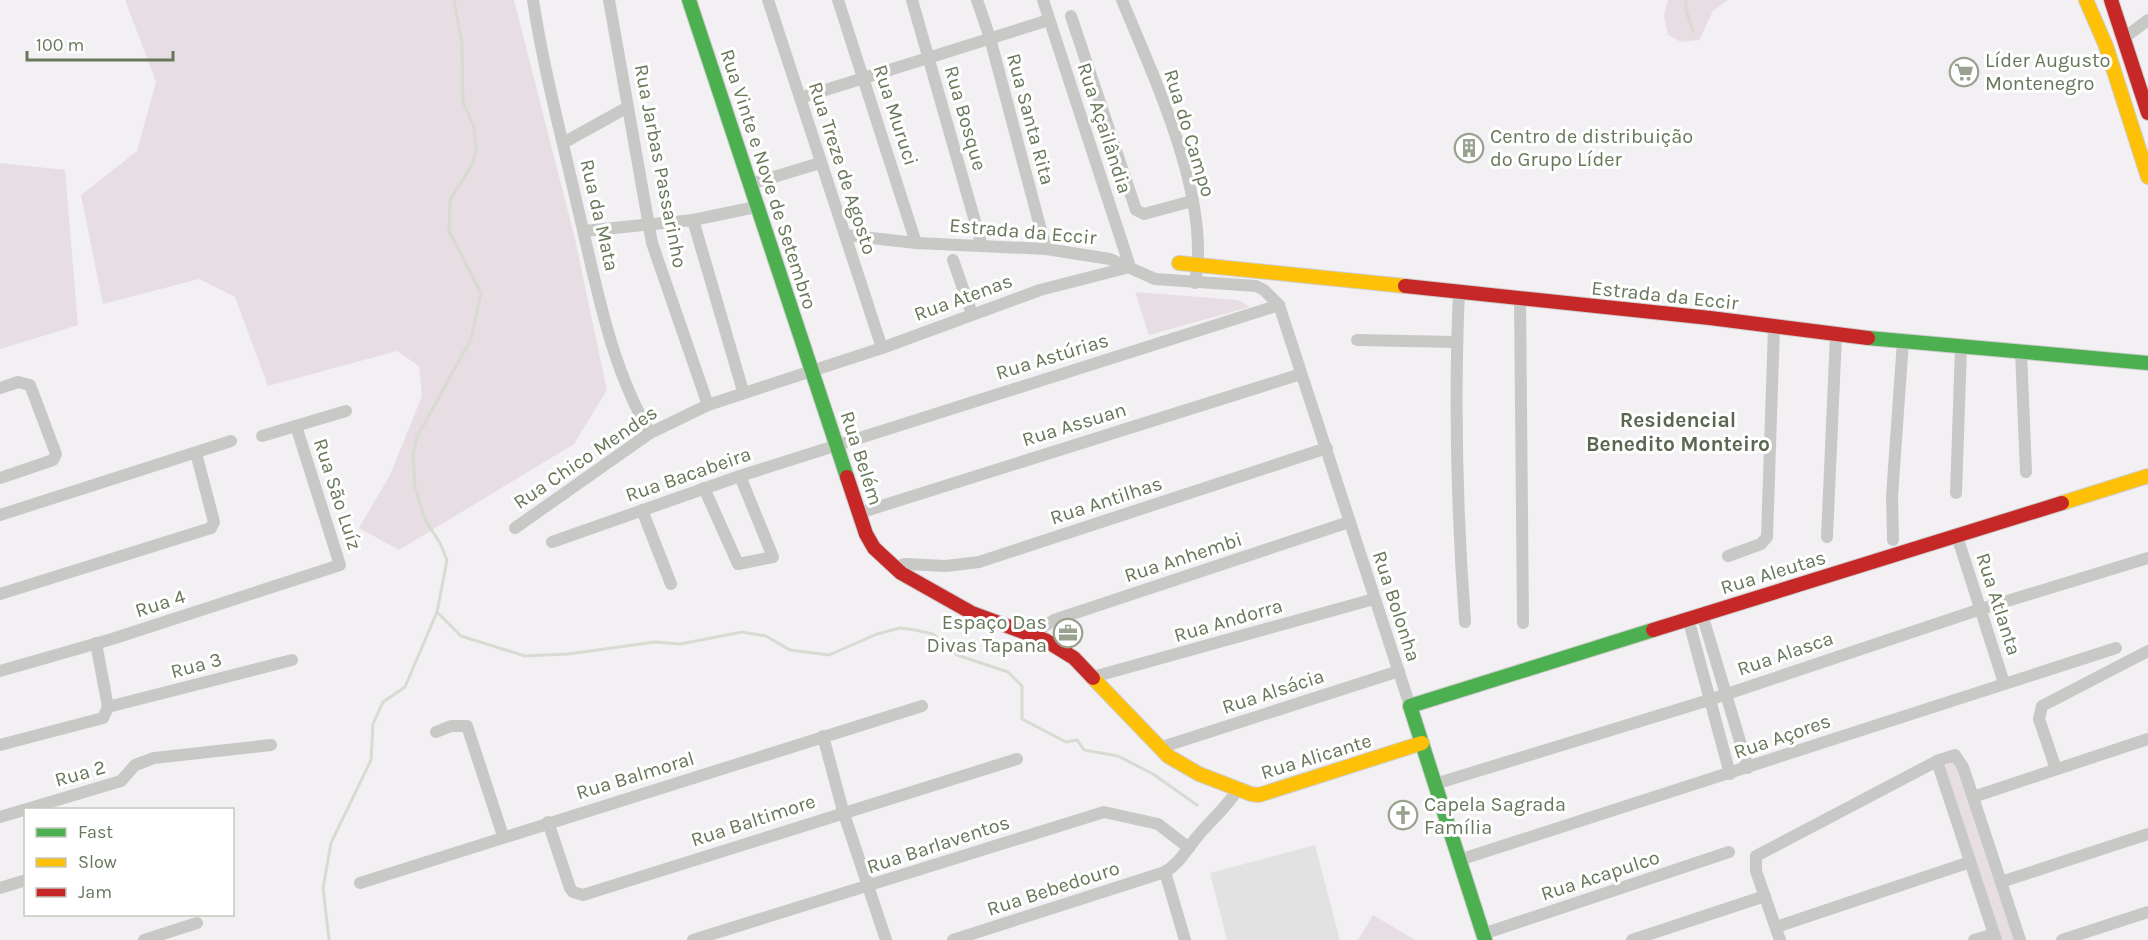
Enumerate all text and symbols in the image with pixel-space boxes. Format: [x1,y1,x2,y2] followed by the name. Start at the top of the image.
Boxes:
[27,24,172,62] scale bar
[36,34,84,56] text: 100 m
[716,46,822,312] street label: Rua Vinte e Nove de Setembro
[1985,49,2110,95] place label: Líder Augusto Montenegro
[1002,51,1059,187] street label: Rua Santa Rita
[1948,56,1980,88] supermarket icon: Líder Augusto Montenegro
[1073,60,1137,197] street label: Rua Açailândia
[629,62,692,270] street label: Rua Jarbas Passarinho
[868,62,923,169] street label: Rua Muruci
[940,63,991,173] street label: Rua Bosque
[1159,67,1220,200] street label: Rua do Campo
[804,79,881,257] street label: Rua Treze de Agosto
[1490,125,1693,171] place label: Centro de distribuição do Grupo Líder
[1453,132,1485,164] building icon: Centro de distribuição do Grupo Líder
[575,157,624,273] street label: Rua da Mata
[948,214,1098,249] street label: Estrada da Eccir
[911,269,1015,326] street label: Rua Atenas
[1590,276,1740,315] street label: Estrada da Eccir
[993,328,1111,385] street label: Rua Astúrias
[1019,398,1129,451] street label: Rua Assuan
[509,401,661,514] street label: Rua Chico Mendes
[836,408,888,508] street label: Rua Belém
[1586,408,1770,456] district label: Residencial Benedito Monteiro
[309,436,366,553] street label: Rua São Luíz
[622,442,754,507] street label: Rua Bacabeira
[1047,472,1165,529] street label: Rua Antilhas
[1121,528,1245,587] street label: Rua Anhembi
[1718,546,1828,599] street label: Rua Aleutas
[1368,548,1425,664] street label: Rua Bolonha
[1971,550,2026,658] street label: Rua Atlanta
[132,585,188,622] street label: Rua 4
[1171,594,1285,647] street label: Rua Andorra
[926,611,1047,657] place label: Espaço Das Divas Tapana
[1052,617,1084,649] office icon: Espaço Das Divas Tapana
[1734,626,1836,681] street label: Rua Alasca
[168,648,224,683] street label: Rua 3
[1219,664,1327,719] street label: Rua Alsácia
[1731,709,1834,764] street label: Rua Açores
[1258,729,1374,784] street label: Rua Alicante
[573,747,697,804] street label: Rua Balmoral
[52,755,108,792] street label: Rua 2
[688,789,818,851] street label: Rua Baltimore
[1424,793,1566,839] place label: Capela Sagrada Família
[1387,799,1419,831] church icon: Capela Sagrada Família
[24,808,234,916] legend
[864,811,1012,878] street label: Rua Barlaventos
[78,821,113,843] text: Fast
[1538,845,1662,906] street label: Rua Acapulco
[78,851,117,873] text: Slow
[984,856,1122,921] street label: Rua Bebedouro
[78,881,112,903] text: Jam

